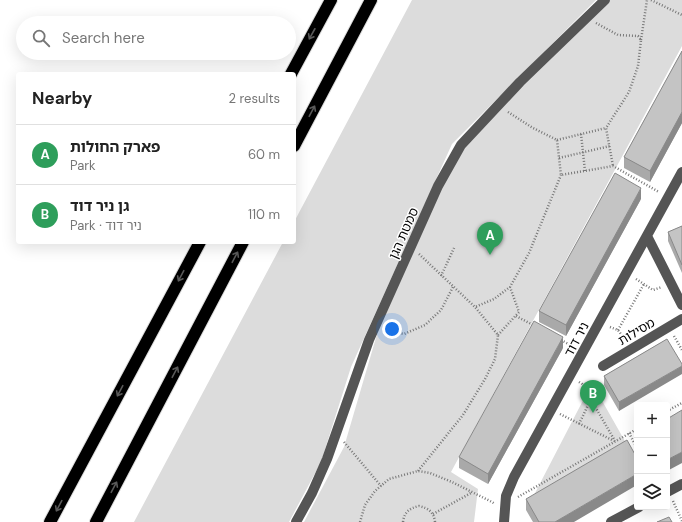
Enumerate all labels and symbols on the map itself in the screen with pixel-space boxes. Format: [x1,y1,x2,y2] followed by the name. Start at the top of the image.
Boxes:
[308,28,316,40] one-way arrow
[309,106,316,118] one-way arrow
[385,205,422,262] street label: סמטת הגן
[477,222,503,255] pin: A
[232,252,240,264] one-way arrow
[177,270,185,282] one-way arrow
[615,314,658,349] street label: מסילות
[382,319,402,339] your location
[560,319,593,359] street label: ניר דוד
[171,367,179,379] one-way arrow
[580,380,606,413] pin: B
[116,385,123,397] one-way arrow
[111,482,118,494] one-way arrow
[54,500,62,512] one-way arrow

